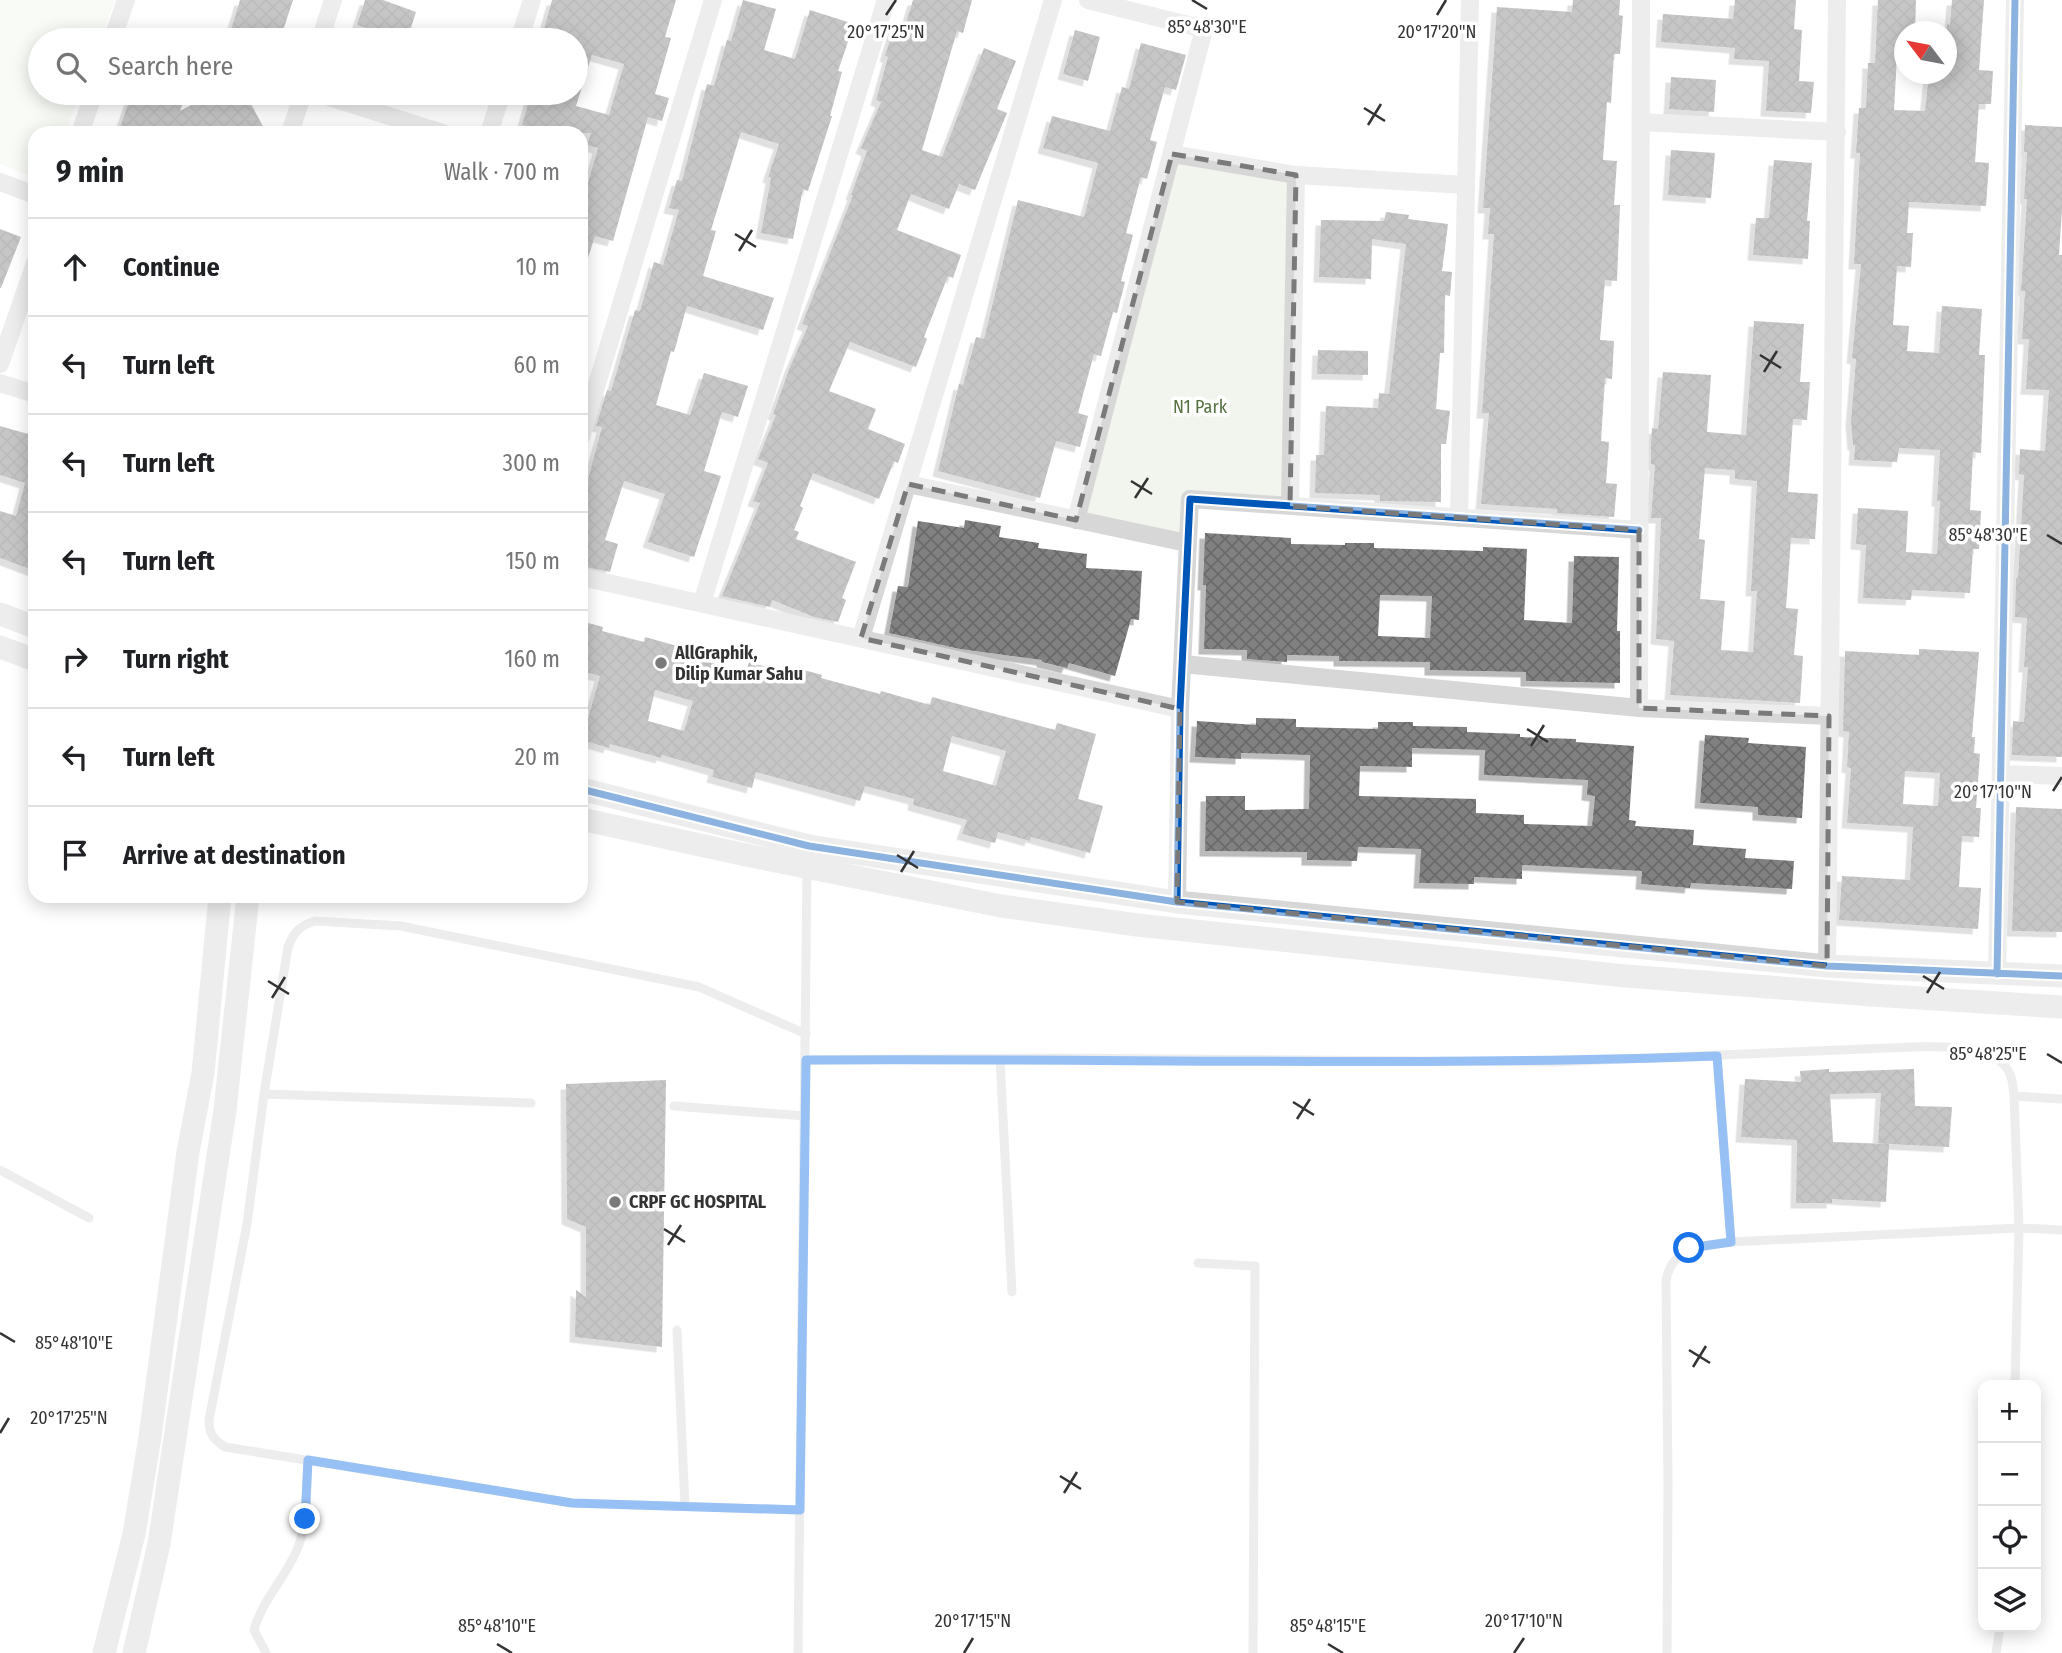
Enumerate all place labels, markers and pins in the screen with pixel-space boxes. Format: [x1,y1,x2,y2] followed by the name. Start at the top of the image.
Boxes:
[674,642,803,685] place label: AllGraphik, Dilip Kumar Sahu
[653,655,669,671] marker: AllGraphik, Dilip Kumar Sahu
[629,1191,767,1213] place label: CRPF GC HOSPITAL
[607,1194,623,1210] marker: CRPF GC HOSPITAL

